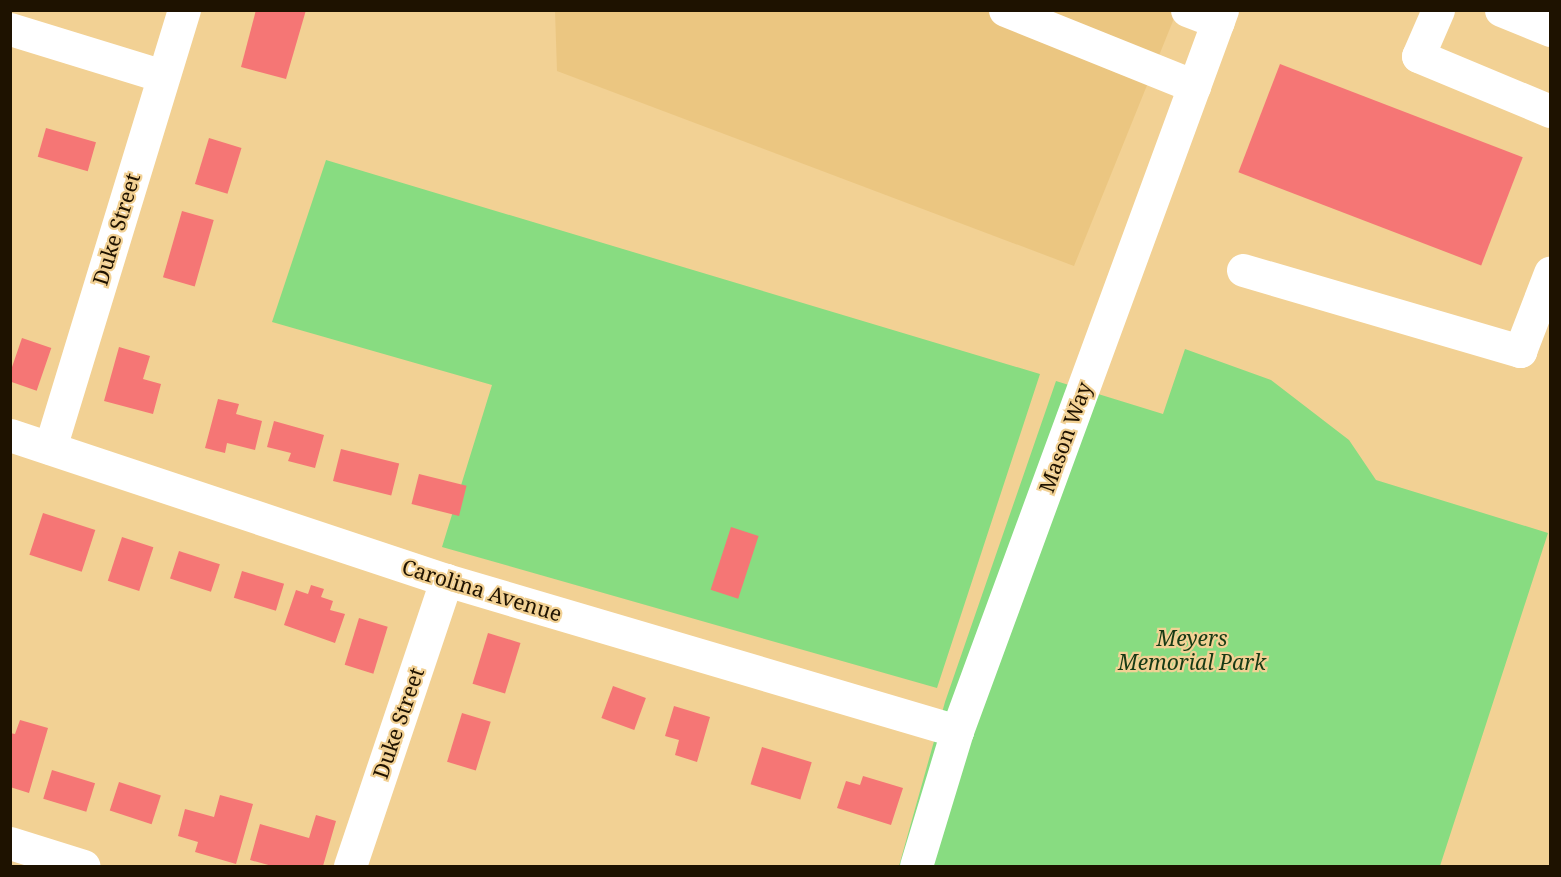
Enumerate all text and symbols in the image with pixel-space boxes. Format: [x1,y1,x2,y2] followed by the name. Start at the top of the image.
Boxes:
[87,170,145,288] street label: Duke Street
[1033,378,1097,496] street label: Mason Way
[399,554,565,626] street label: Carolina Avenue
[1118,625,1266,675] park label: Meyers Memorial Park
[367,664,429,782] street label: Duke Street

